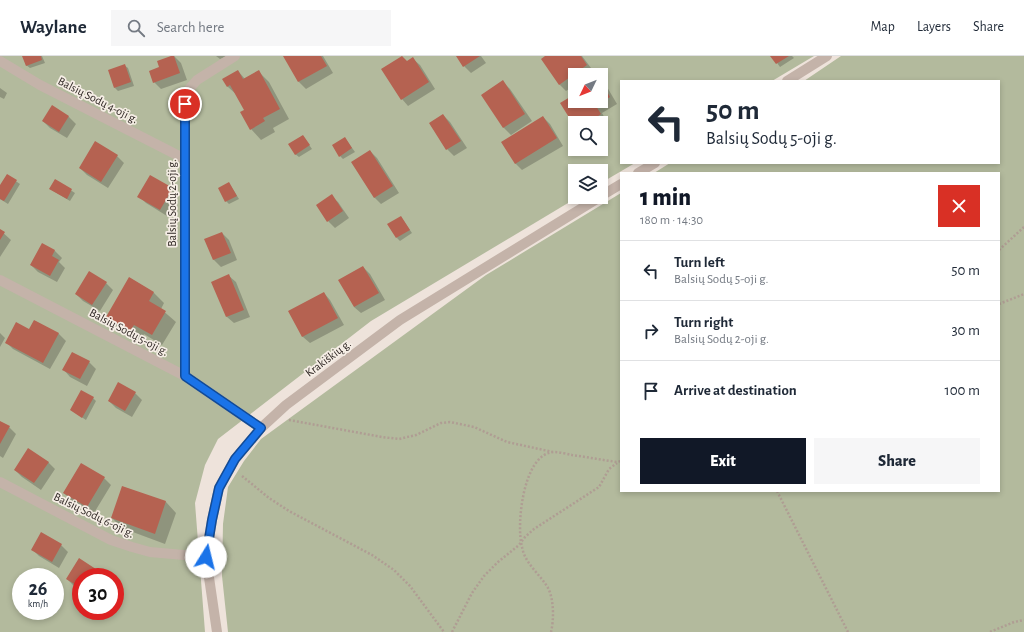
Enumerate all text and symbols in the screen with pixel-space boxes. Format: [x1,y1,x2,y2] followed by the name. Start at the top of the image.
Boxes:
[111,10,391,46] search box
[125,17,147,39] icon: search
[20,18,87,37] text: Waylane
[157,20,224,35] text: Search here
[870,20,895,34] text: Map
[917,20,951,34] text: Layers
[973,20,1004,34] text: Share
[568,68,608,108] north arrow
[568,68,608,204] map controls
[56,75,140,126] street label: Balsių Sodų 4-oji g.
[168,87,202,121] pin
[174,93,196,115] icon: arrive
[640,96,692,148] icon: left
[706,97,760,125] text: 50 m
[568,116,608,156] button: search
[706,130,837,148] text: Balsių Sodų 5-oji g.
[166,159,179,247] street label: Balsių Sodų 2-oji g.
[568,164,608,204] button: layers
[938,185,980,227] button: close
[640,186,691,210] text: 1 min
[640,214,703,227] text: 180 m · 14:30
[674,255,725,270] text: Turn left
[640,260,662,282] icon: left
[951,263,980,278] text: 50 m
[674,273,769,286] text: Balsių Sodų 5-oji g.
[87,306,170,359] street label: Balsių Sodų 5-oji g.
[674,315,733,330] text: Turn right
[640,320,662,342] icon: right
[951,323,980,338] text: 30 m
[674,333,769,346] text: Balsių Sodų 2-oji g.
[303,337,353,379] street label: Krakiškių g.
[640,380,662,402] icon: arrive
[674,383,797,398] text: Arrive at destination
[945,383,980,398] text: 100 m
[640,438,806,484] button: Exit
[814,438,980,484] button: Share
[51,490,136,541] street label: Balsių Sodų 6-oji g.
[185,536,227,578] position arrow
[72,568,124,620] speed limit sign: 30
[28,579,48,599] text: 26
[28,599,48,609] text: km/h

